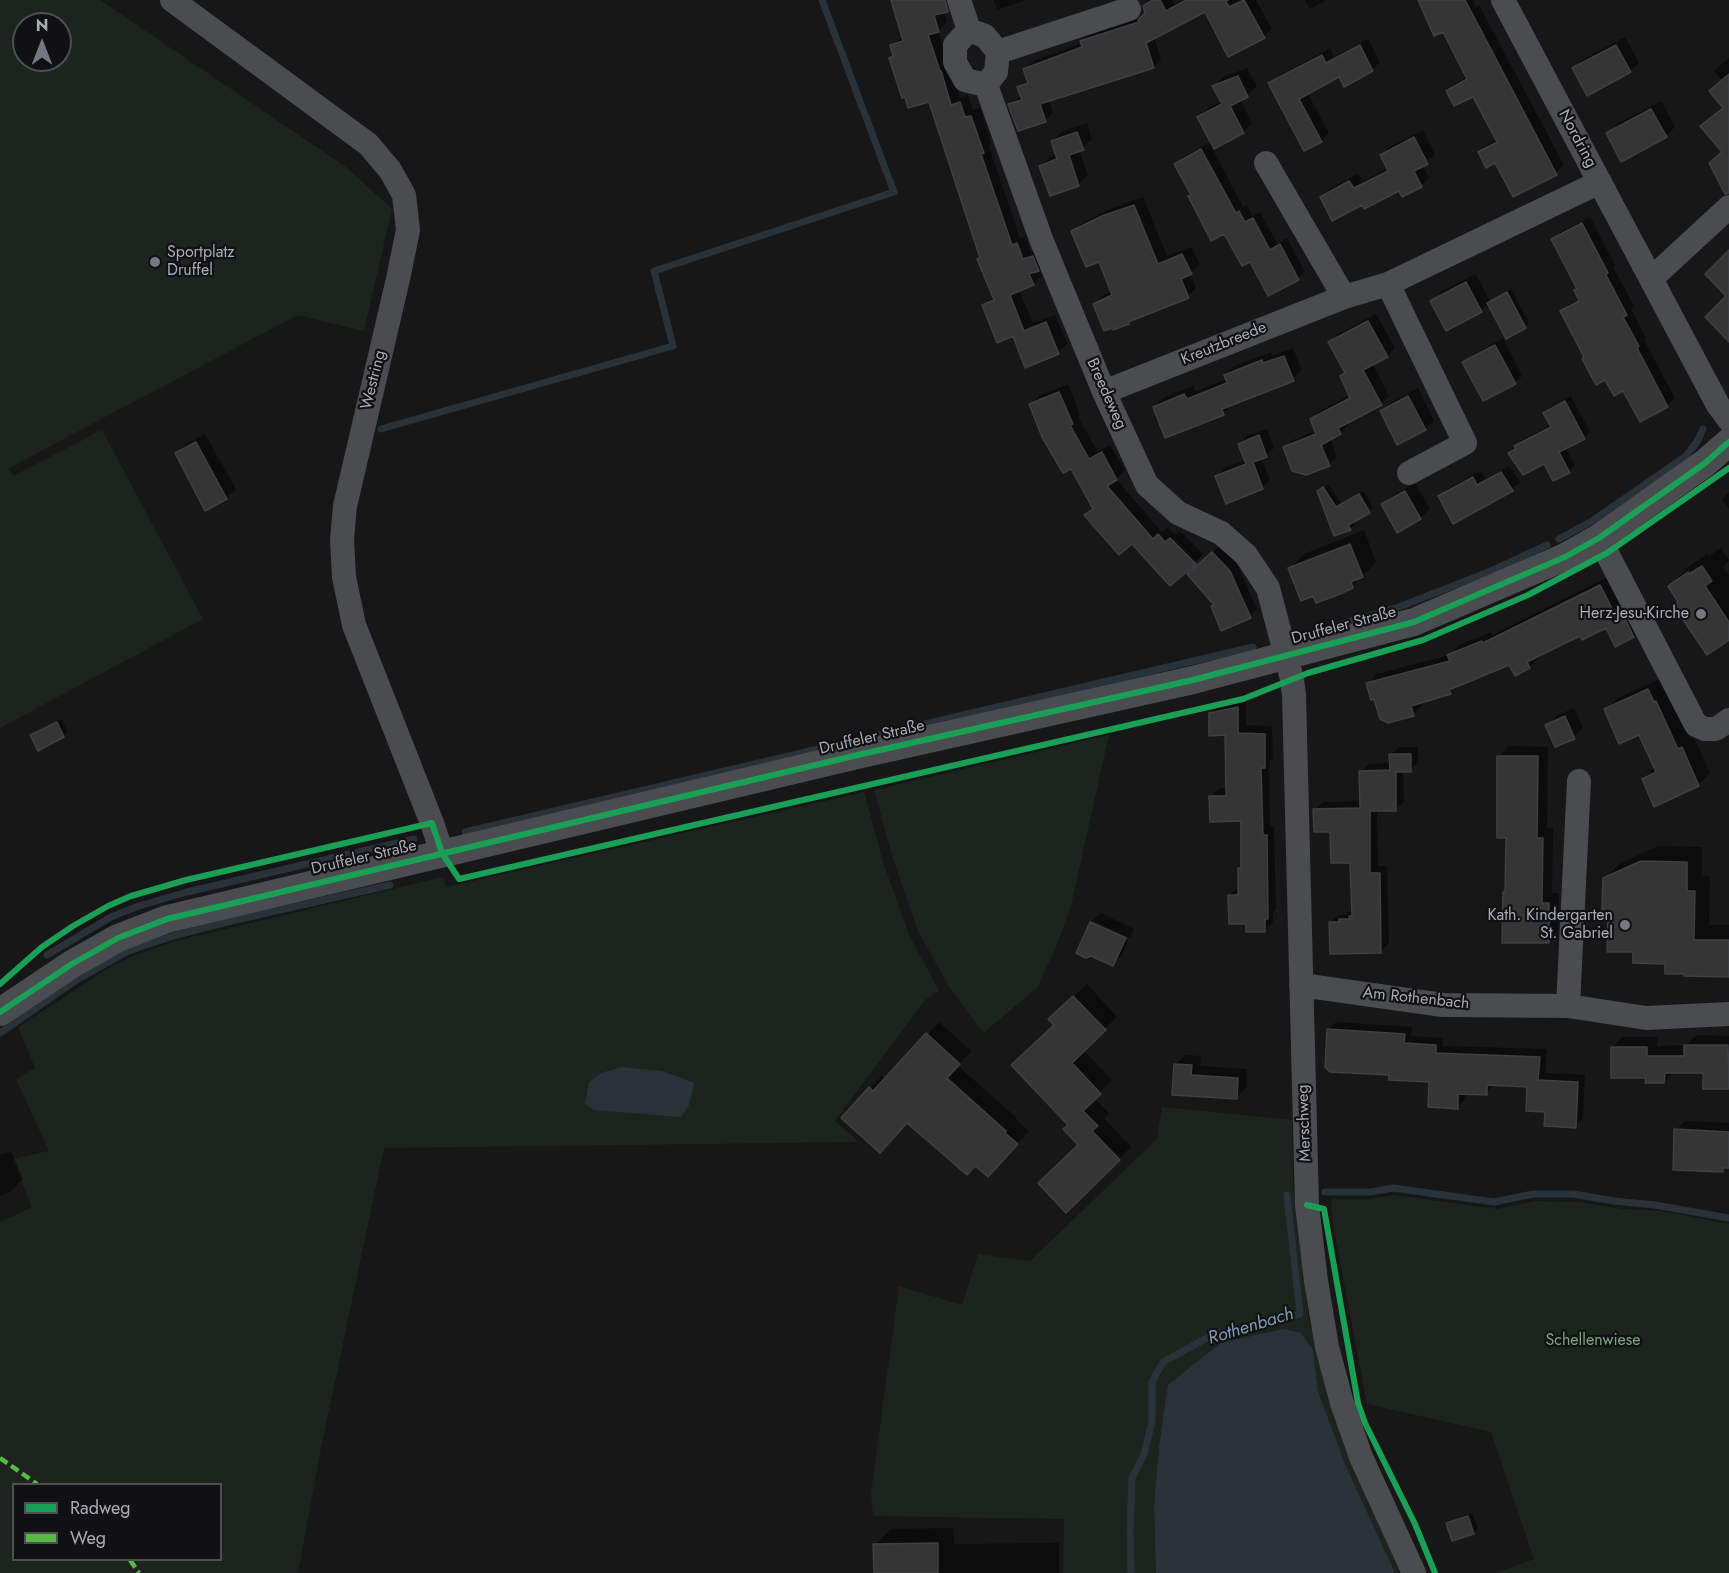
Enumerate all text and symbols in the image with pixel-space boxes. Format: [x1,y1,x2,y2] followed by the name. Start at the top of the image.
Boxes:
[12,12,72,72] north arrow
[36,14,48,37] text: N
[1554,107,1600,171] street label: Nordring
[167,243,235,281] place label: Sportplatz Druffel
[148,255,162,269] marker: Sportplatz Druffel
[1179,318,1269,370] street label: Kreutzbreede
[357,348,391,412] street label: Westring
[1082,355,1130,433] street label: Breedeweg
[1290,603,1398,649] street label: Druffeler Straße
[1580,604,1689,624] place label: Herz-Jesu-Kirche
[1694,607,1708,621] marker: Herz-Jesu-Kirche
[817,717,927,759] street label: Druffeler Straße
[309,837,419,879] street label: Druffeler Straße
[1487,906,1613,944] place label: Kath. Kindergarten St. Gabriel
[1618,918,1632,932] marker: Kath. Kindergarten St. Gabriel
[1362,984,1470,1014] street label: Am Rothenbach
[1294,1084,1316,1162] street label: Merschweg
[1206,1304,1296,1350] water label: Rothenbach
[1546,1331,1640,1351] park label: Schellenwiese
[12,1483,222,1561] legend
[70,1495,131,1521] text: Radweg
[70,1525,106,1551] text: Weg

